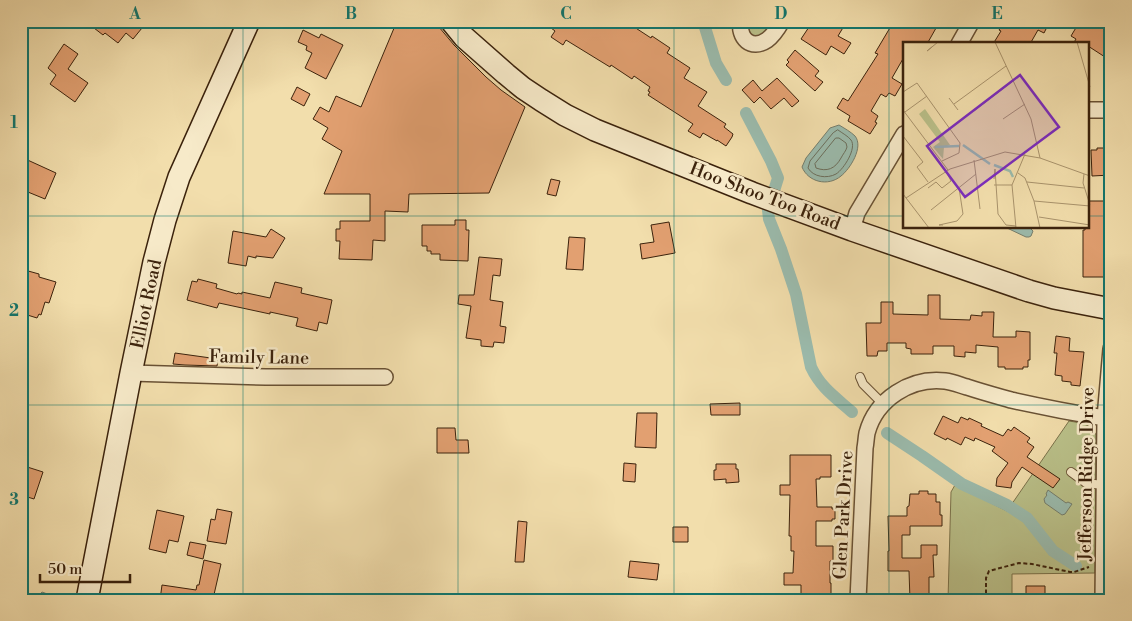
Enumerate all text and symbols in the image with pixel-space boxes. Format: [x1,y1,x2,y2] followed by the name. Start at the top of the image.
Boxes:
[128,4,141,24] text: A
[345,4,357,24] text: B
[560,4,572,24] text: C
[775,4,788,24] text: D
[991,4,1003,24] text: E
[903,42,1090,229] inset map
[10,113,18,133] text: 1
[686,157,844,236] street label: Hoo Shoo Too Road
[126,257,167,351] street label: Elliot Road
[9,301,19,321] text: 2
[209,345,309,370] street label: Family Lane
[1073,387,1100,562] street label: Jefferson Ridge Drive
[829,450,858,580] street label: Glen Park Drive
[9,490,19,510] text: 3
[40,551,130,583] scale bar
[48,560,82,579] text: 50 m

